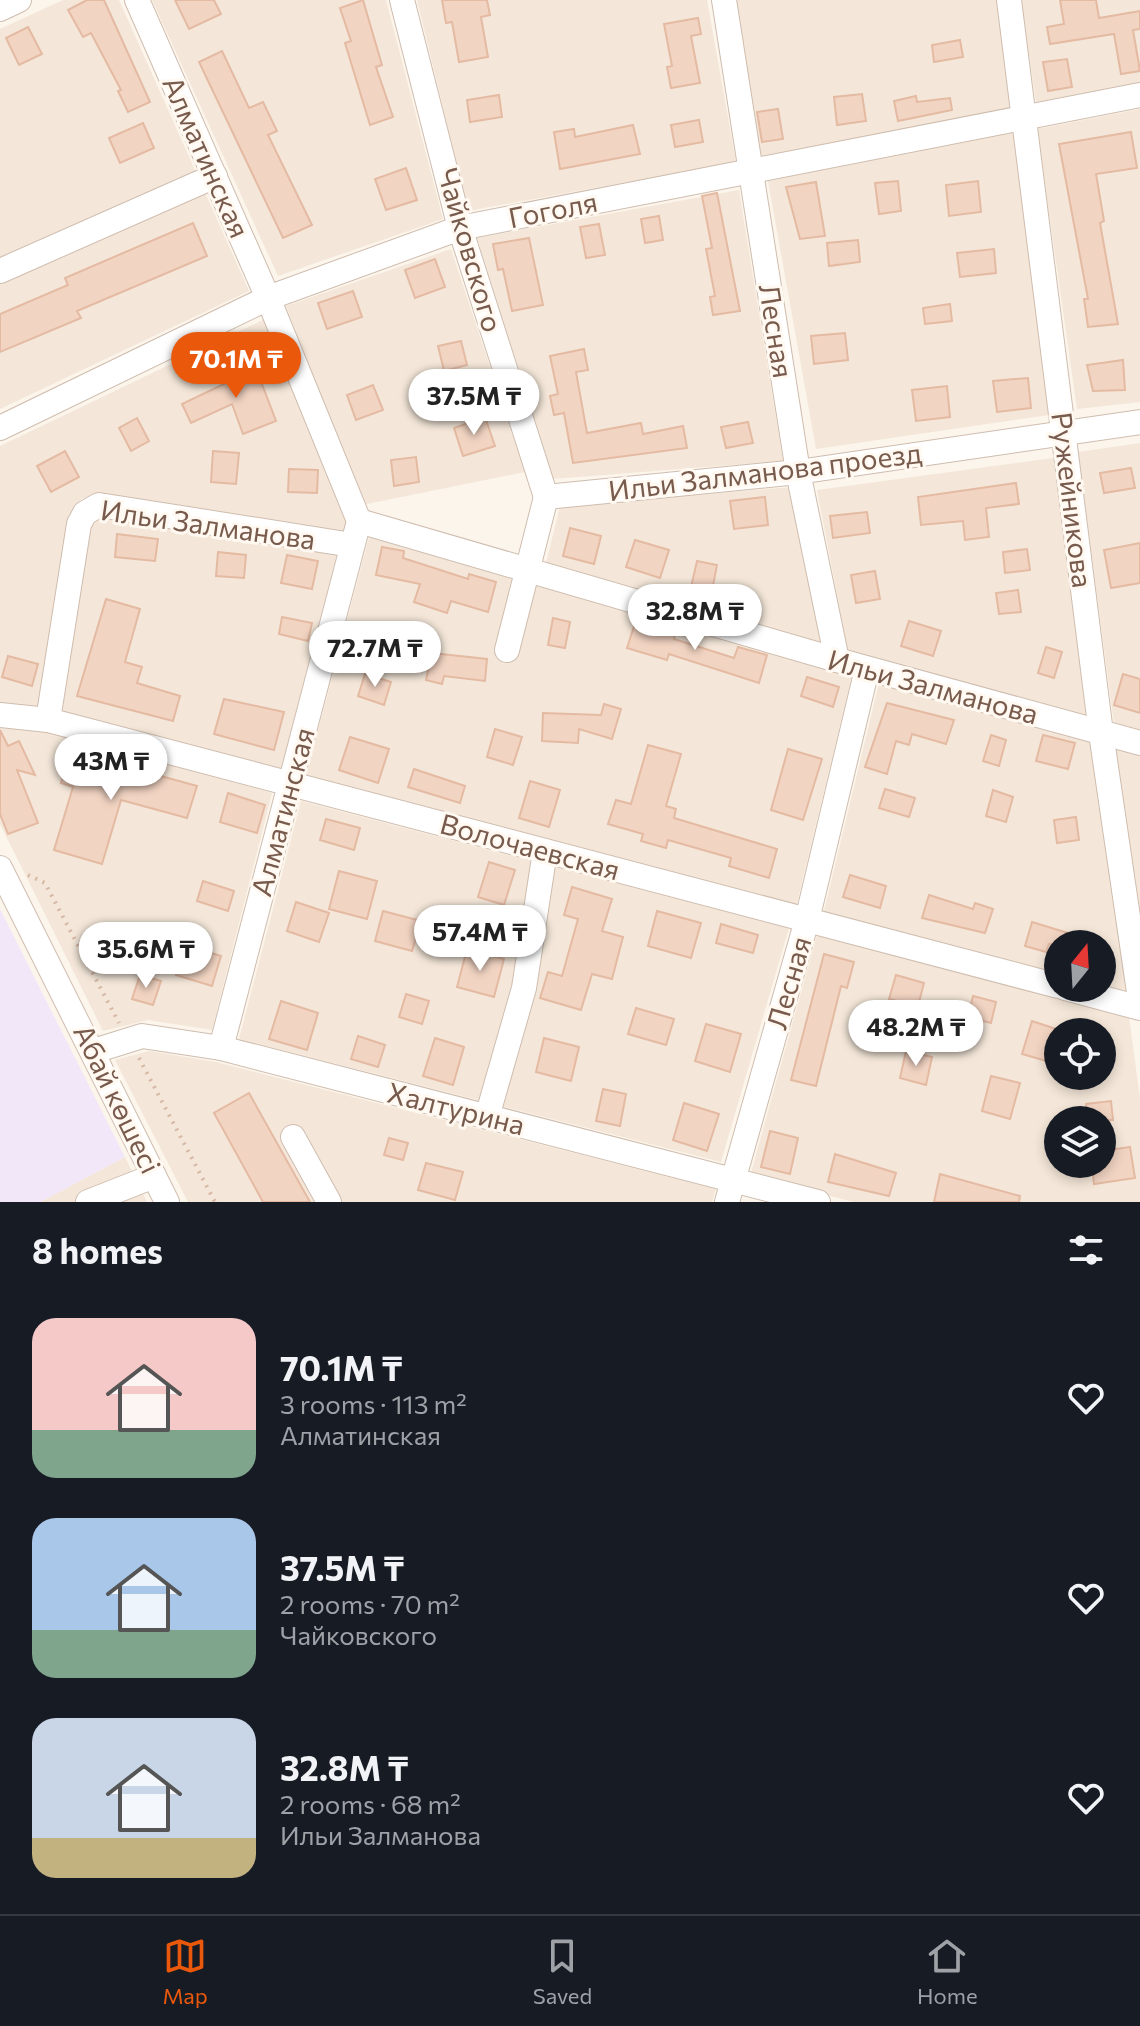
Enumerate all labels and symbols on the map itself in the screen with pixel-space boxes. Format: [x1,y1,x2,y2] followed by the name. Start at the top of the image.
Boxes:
[156,71,258,243] street label: Алматинская
[431,164,511,336] street label: Чайковского
[505,184,600,234] street label: Гоголя
[753,281,801,380] street label: Лесная
[162,332,310,400] pin: 70.1M ₸
[400,369,548,437] pin: 37.5M ₸
[1045,410,1101,590] street label: Ружейникова
[606,435,923,507] street label: Ильи Залманова проезд
[99,492,318,556] street label: Ильи Залманова
[621,584,769,652] pin: 32.8M ₸
[301,621,449,689] pin: 72.7M ₸
[824,642,1042,730] street label: Ильи Залманова
[243,724,321,900] street label: Алматинская
[55,734,167,802] pin: 43M ₸
[437,806,624,886] street label: Волочаевская
[406,905,554,973] pin: 57.4M ₸
[72,922,220,990] pin: 35.6M ₸
[1044,930,1116,1002] north arrow
[759,932,817,1033] street label: Лесная
[842,1000,990,1068] pin: 48.2M ₸
[67,1018,169,1179] street label: Абай көшесі
[384,1075,528,1141] street label: Халтурина

